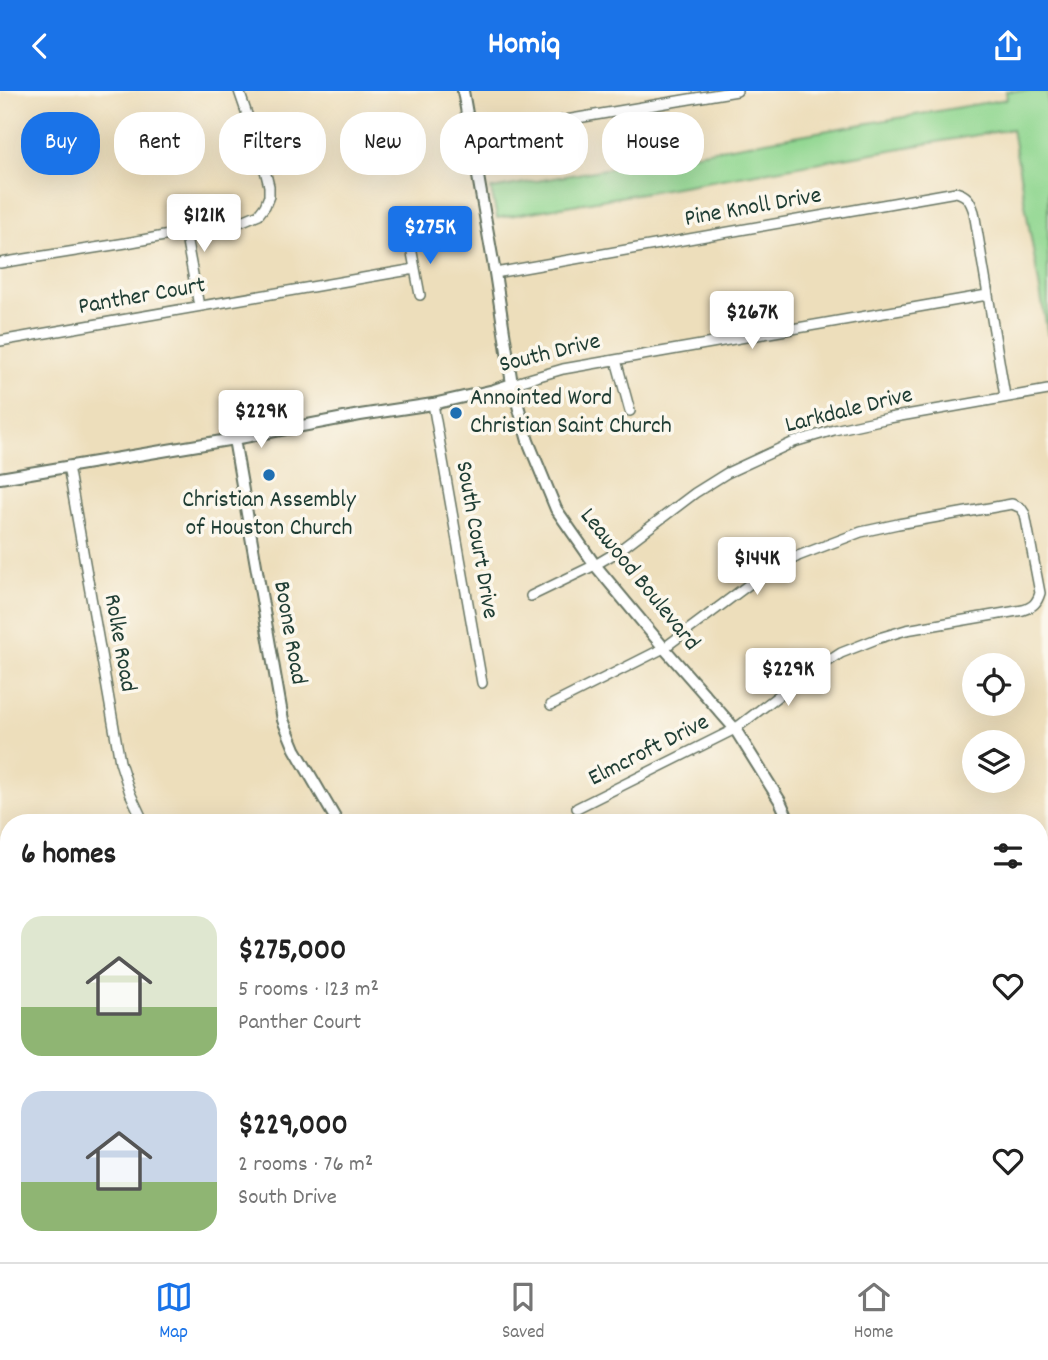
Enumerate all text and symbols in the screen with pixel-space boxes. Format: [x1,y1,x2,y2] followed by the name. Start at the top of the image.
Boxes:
[488,23,560,69] text: Homiq
[21,27,59,65] icon: back
[989,27,1027,65] icon: share
[21,112,100,175] chip: Buy
[114,112,205,175] chip: Rent
[219,112,326,175] chip: Filters
[340,112,426,175] chip: New
[440,112,588,175] chip: Apartment
[602,112,704,175] chip: House
[682,179,824,237] street label: Pine Knoll Drive
[155,195,253,254] pin: $121K
[183,200,225,233] text: $121K
[381,207,479,266] pin: $275K
[404,212,456,245] text: $275K
[76,269,208,325] street label: Panther Court
[703,292,801,351] pin: $267K
[726,297,778,330] text: $267K
[496,325,604,383] street label: South Drive
[782,379,916,443] street label: Larkdale Drive
[470,382,672,444] place label: Annointed Word Christian Saint Church
[212,391,310,450] pin: $229K
[235,396,287,429] text: $229K
[448,405,464,421] marker: Annointed Word Christian Saint Church
[445,459,507,621] street label: South Court Drive
[261,467,277,483] marker: Christian Assembly of Houston Church
[182,484,357,546] place label: Christian Assembly of Houston Church
[571,501,707,659] street label: Leawood Boulevard
[708,538,806,597] pin: $144K
[734,543,780,576] text: $144K
[263,578,315,688] street label: Boone Road
[94,591,144,695] street label: Rolke Road
[739,649,837,708] pin: $229K
[962,653,1025,793] map controls
[962,653,1025,716] button: locate
[762,654,814,687] text: $229K
[583,706,715,796] street label: Elmcroft Drive
[962,730,1025,793] button: layers
[21,835,116,878] text: 6 homes
[989,837,1027,875] icon: filters
[238,931,346,974] text: $275,000
[77,944,161,1028] icon: home
[989,967,1027,1005] icon: heart
[238,974,379,1007] text: 5 rooms · 123 m²
[238,1007,361,1040] text: Panther Court
[238,1106,348,1149] text: $229,000
[77,1119,161,1203] icon: home
[989,1142,1027,1180] icon: heart
[238,1149,373,1182] text: 2 rooms · 76 m²
[238,1182,337,1215] text: South Drive
[155,1278,193,1347] tab: Map
[502,1278,544,1347] tab: Saved
[854,1278,893,1347] tab: Home

